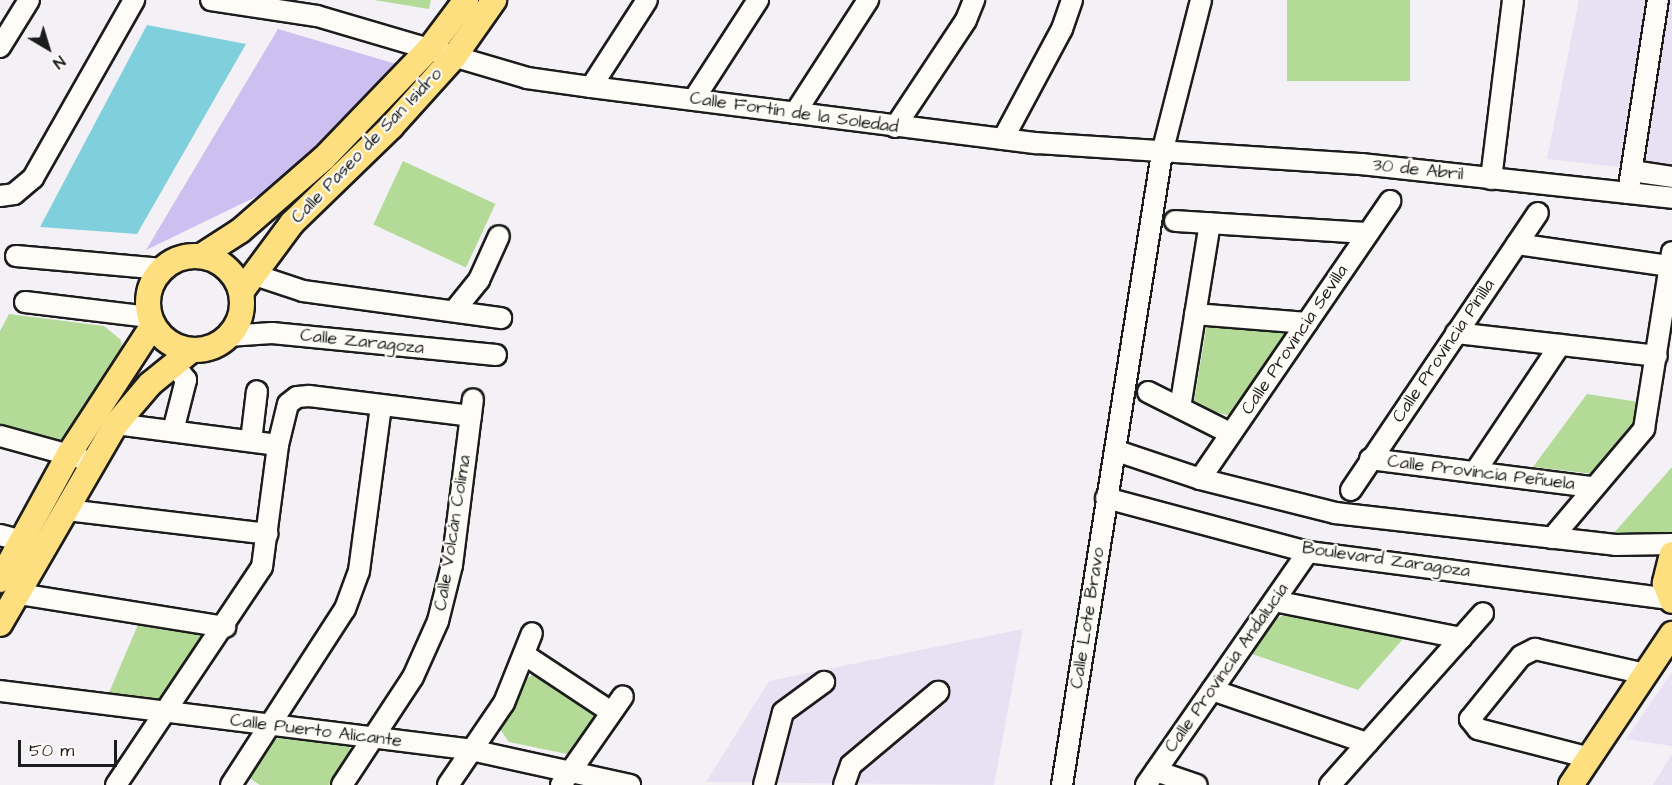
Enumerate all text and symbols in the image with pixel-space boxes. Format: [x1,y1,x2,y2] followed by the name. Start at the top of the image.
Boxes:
[18,18,78,78] north arrow
[48,50,70,74] text: N
[287,64,447,228] street label: Calle Paseo de San Isidro
[688,88,900,138] street label: Calle Fortín de la Soledad
[1372,155,1464,185] street label: 30 de Abril
[1237,261,1353,419] street label: Calle Provincia Sevilla
[1388,275,1500,427] street label: Calle Provincia Pinilla
[299,325,425,359] street label: Calle Zaragoza
[1386,451,1576,495] street label: Calle Provincia Peñuela
[430,454,476,612] street label: Calle Volcán Colima
[1301,538,1471,582] street label: Boulevard Zaragoza
[1066,546,1110,690] street label: Calle Lote Bravo
[1160,579,1294,757] street label: Calle Provincia Andalucía
[229,710,403,752] street label: Calle Puerto Alicante
[21,728,120,766] scale bar
[29,738,74,763] text: 50 m

